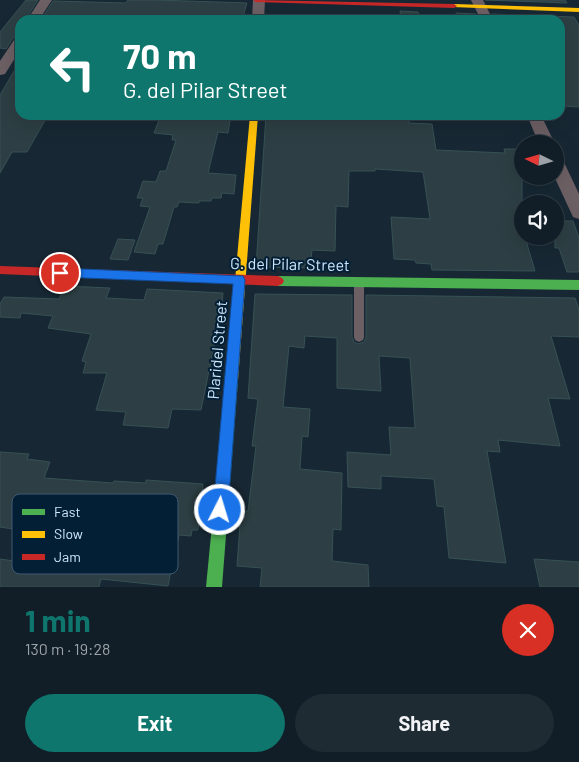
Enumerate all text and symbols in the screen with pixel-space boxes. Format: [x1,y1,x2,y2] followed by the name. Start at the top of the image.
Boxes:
[123,34,197,76] text: 70 m
[40,35,105,100] icon: left
[123,76,287,102] text: G. del Pilar Street
[514,135,564,185] north arrow
[514,135,564,245] map controls
[514,195,564,245] button: sound
[39,252,81,294] pin
[230,253,350,274] street label: G. del Pilar Street
[46,259,74,287] icon: arrive
[203,300,230,400] street label: Plaridel Street
[193,483,245,535] position arrow
[12,494,178,574] legend
[54,503,80,520] text: Fast
[54,525,83,542] text: Slow
[54,548,81,565] text: Jam
[25,602,91,638] text: 1 min
[502,604,554,656] button: close
[25,639,110,658] text: 130 m · 19:28
[25,694,285,752] button: Exit
[295,694,554,752] button: Share

